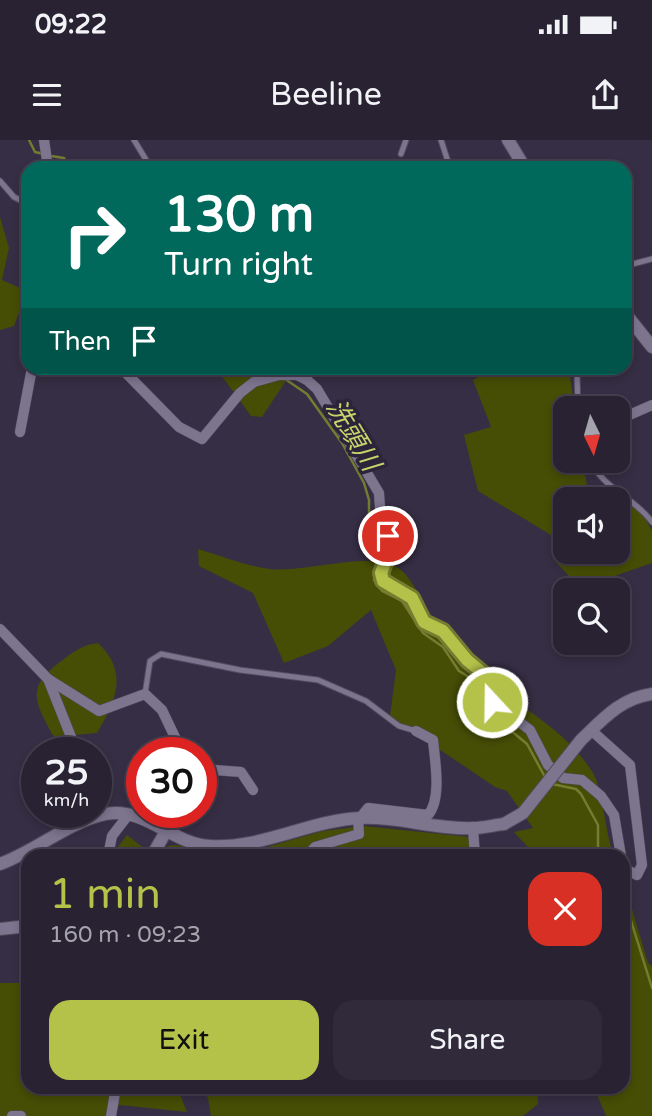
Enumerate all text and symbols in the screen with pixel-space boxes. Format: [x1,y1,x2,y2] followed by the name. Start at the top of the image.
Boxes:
[35,9,107,40] text: 09:22
[28,76,66,114] icon: menu
[270,76,382,114] text: Beeline
[586,76,624,114] icon: share
[164,186,314,245] text: 130 m
[49,189,140,280] icon: right
[164,246,313,284] text: Turn right
[125,322,163,360] icon: arrive
[49,326,111,357] text: Then
[320,394,388,479] water label: 洗頭川
[553,396,630,472] north arrow
[553,396,630,655] map controls
[553,487,630,564] button: sound
[358,506,418,566] pin
[369,517,407,555] icon: arrive
[553,578,630,655] button: search
[455,665,529,739] position arrow
[126,737,217,828] speed limit sign: 30
[45,752,88,794] text: 25
[44,789,89,811] text: km/h
[49,869,161,920] text: 1 min
[528,872,602,946] button: close
[49,921,201,949] text: 160 m · 09:23
[49,1000,319,1080] button: Exit
[333,1000,602,1080] button: Share

